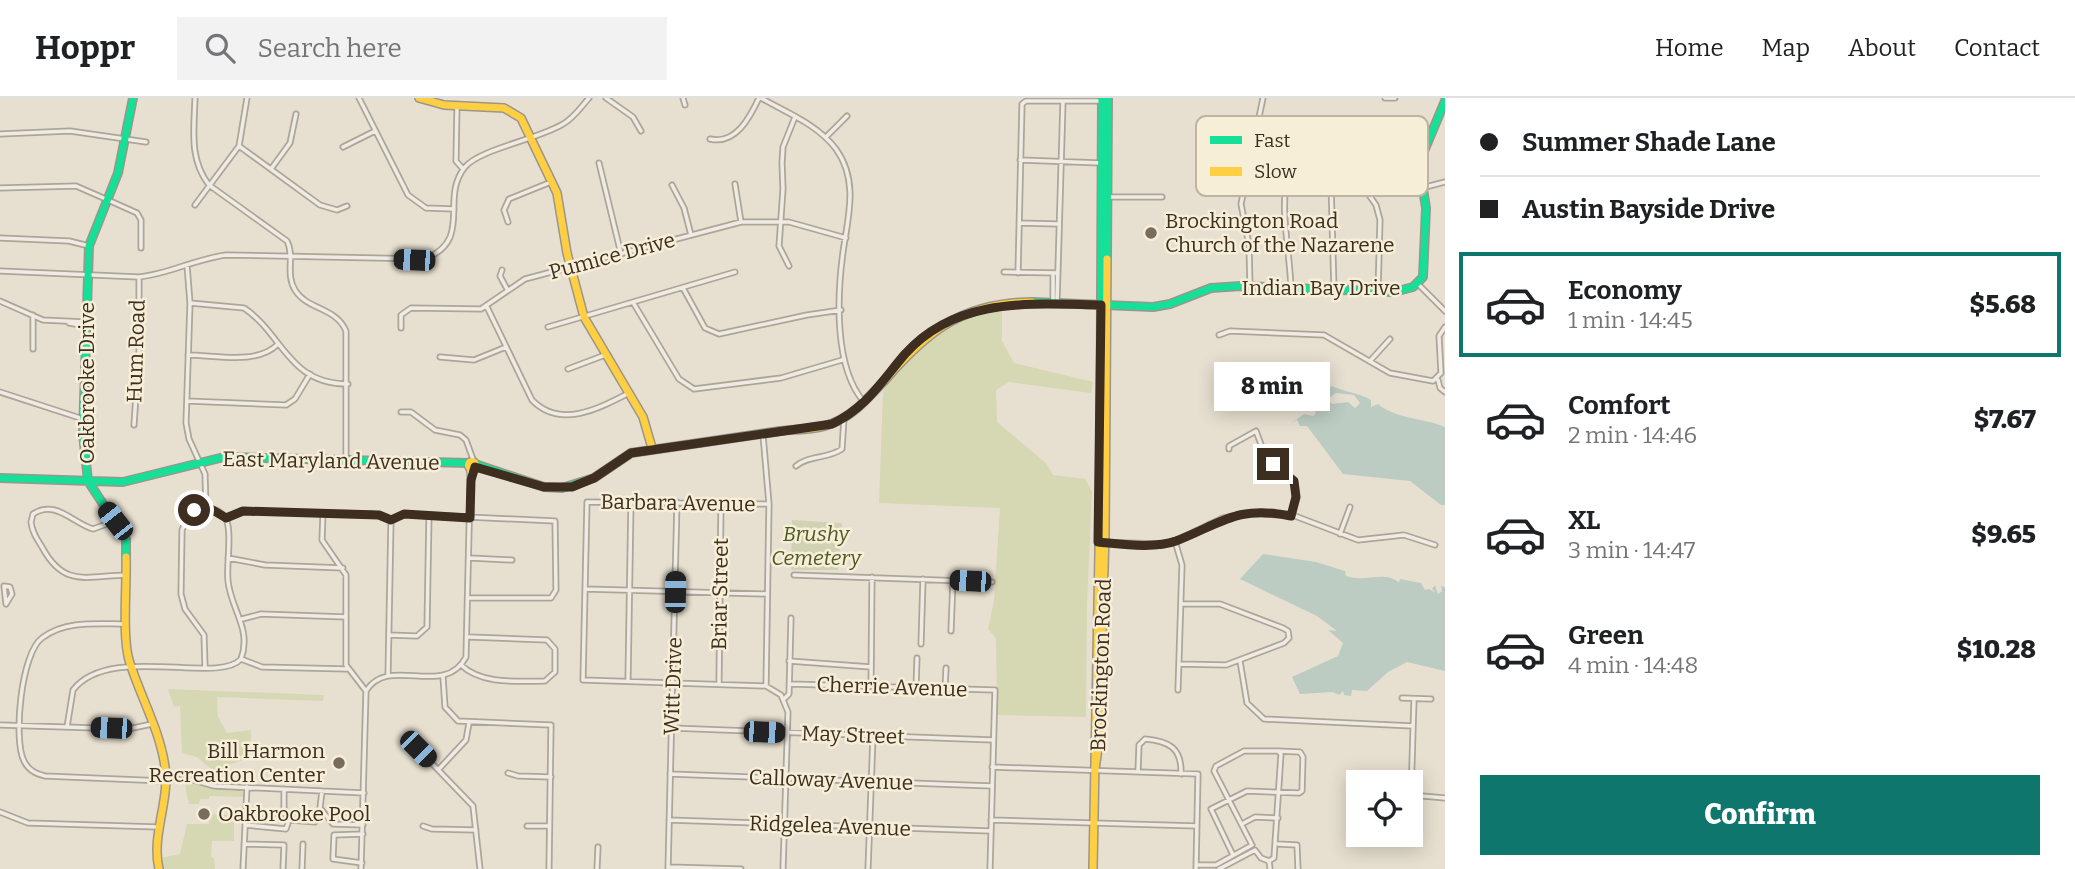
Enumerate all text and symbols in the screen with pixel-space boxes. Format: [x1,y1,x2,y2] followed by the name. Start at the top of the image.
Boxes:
[177,17,667,80] search box
[35,28,135,68] text: Hoppr
[201,29,239,67] icon: search
[257,33,402,64] text: Search here
[1655,34,1724,62] text: Home
[1762,34,1810,62] text: Map
[1848,34,1916,62] text: About
[1954,34,2040,62] text: Contact
[1196,116,1428,196] legend
[1522,127,1776,158] text: Summer Shade Lane
[1254,129,1291,152] text: Fast
[1254,160,1297,183] text: Slow
[1522,194,1775,225] text: Austin Bayside Drive
[1165,208,1395,258] place label: Brockington Road Church of the Nazarene
[1143,225,1159,241] marker: Brockington Road Church of the Nazarene
[546,227,678,285] street label: Pumice Drive
[393,249,436,271] car
[1484,273,1547,336] icon: car
[1241,275,1401,301] street label: Indian Bay Drive
[1568,275,1682,306] text: Economy
[1970,289,2036,320] text: $5.68
[121,299,151,403] street label: Hum Road
[74,302,100,464] street label: Oakbrooke Drive
[1568,306,1693,334] text: 1 min · 14:45
[1215,362,1331,412] callout: 8 min
[1241,372,1303,400] text: 8 min
[1484,388,1547,451] icon: car
[1568,390,1671,421] text: Comfort
[1974,404,2036,435] text: $7.67
[1568,421,1697,449] text: 2 min · 14:46
[222,446,440,476] street label: East Maryland Avenue
[1257,448,1289,480] route end
[600,489,756,517] street label: Barbara Avenue
[178,494,210,526] route start
[94,498,137,544] car
[1484,503,1547,566] icon: car
[1568,505,1600,536] text: XL
[1971,519,2036,550] text: $9.65
[771,521,862,571] park label: Brushy Cemetery
[1568,536,1695,564] text: 3 min · 14:47
[706,537,734,650] street label: Briar Street
[949,569,992,593] car
[665,571,686,613] car
[1085,578,1117,752] street label: Brockington Road
[1484,618,1547,681] icon: car
[1568,620,1644,651] text: Green
[1957,634,2036,665] text: $10.28
[658,637,688,735] street label: Witt Drive
[1568,651,1698,679] text: 4 min · 14:48
[816,671,968,703] street label: Cherrie Avenue
[90,717,133,739] car
[801,720,906,750] street label: May Street
[743,721,786,743] car
[396,727,441,771] car
[149,738,325,788] place label: Bill Harmon Recreation Center
[331,755,347,771] marker: Bill Harmon Recreation Center
[748,764,914,796] street label: Calloway Avenue
[1346,770,1423,847] map controls
[1346,770,1423,847] button: locate
[1480,775,2040,855] button: Confirm
[218,801,371,827] place label: Oakbrooke Pool
[196,806,212,822] marker: Oakbrooke Pool
[748,810,912,842] street label: Ridgelea Avenue

